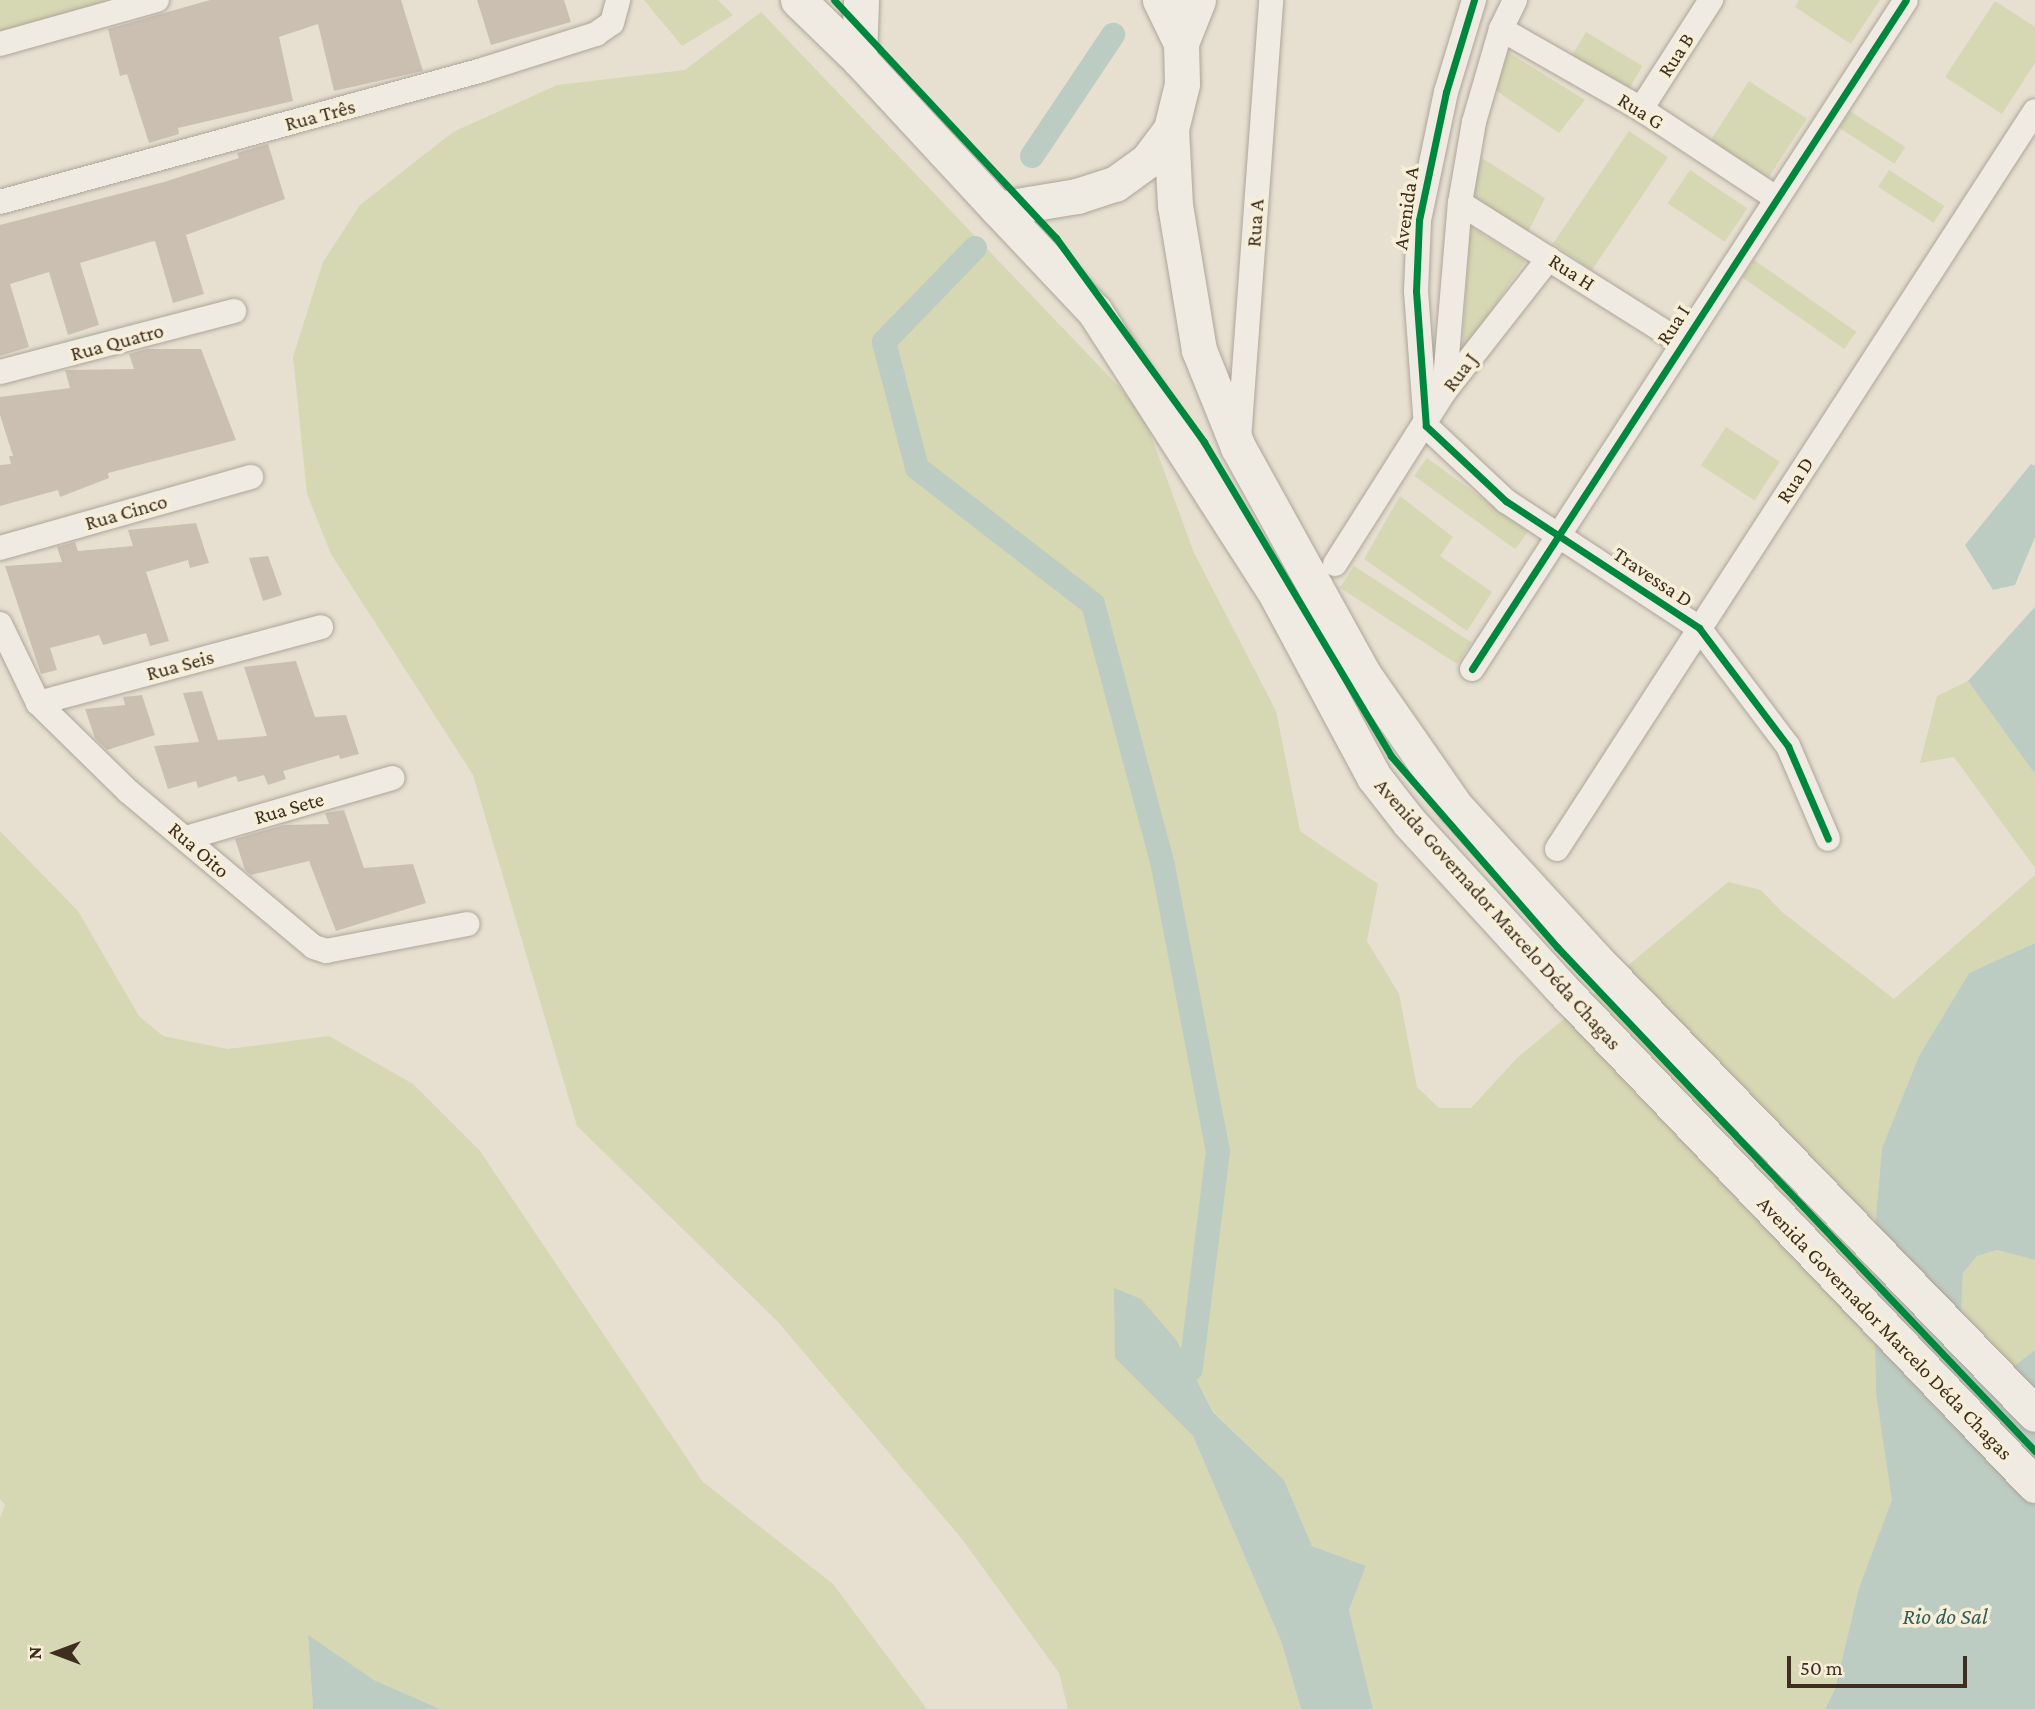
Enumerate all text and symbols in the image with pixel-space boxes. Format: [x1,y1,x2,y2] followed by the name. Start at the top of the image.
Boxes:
[1652,28,1700,82] street label: Rua B
[1613,87,1669,135] street label: Rua G
[282,94,358,136] street label: Rua Três
[1388,165,1424,251] street label: Avenida A
[1241,198,1269,248] street label: Rua A
[1544,248,1600,296] street label: Rua H
[1651,300,1695,350] street label: Rua I
[68,317,166,367] street label: Rua Quatro
[1437,347,1483,397] street label: Rua J
[1771,452,1819,508] street label: Rua D
[82,488,170,536] street label: Rua Cinco
[1608,541,1698,613] street label: Travessa D
[143,644,217,686] street label: Rua Seis
[1369,773,1627,1055] street label: Avenida Governador Marcelo Déda Chagas
[251,786,327,830] street label: Rua Sete
[163,817,235,883] street label: Rua Oito
[1752,1191,2018,1465] street label: Avenida Governador Marcelo Déda Chagas
[1902,1602,1988,1630] water label: Rio do Sal
[21,1618,91,1688] north arrow
[1790,1642,1970,1686] scale bar
[24,1647,45,1659] text: N
[1800,1656,1843,1680] text: 50 m

